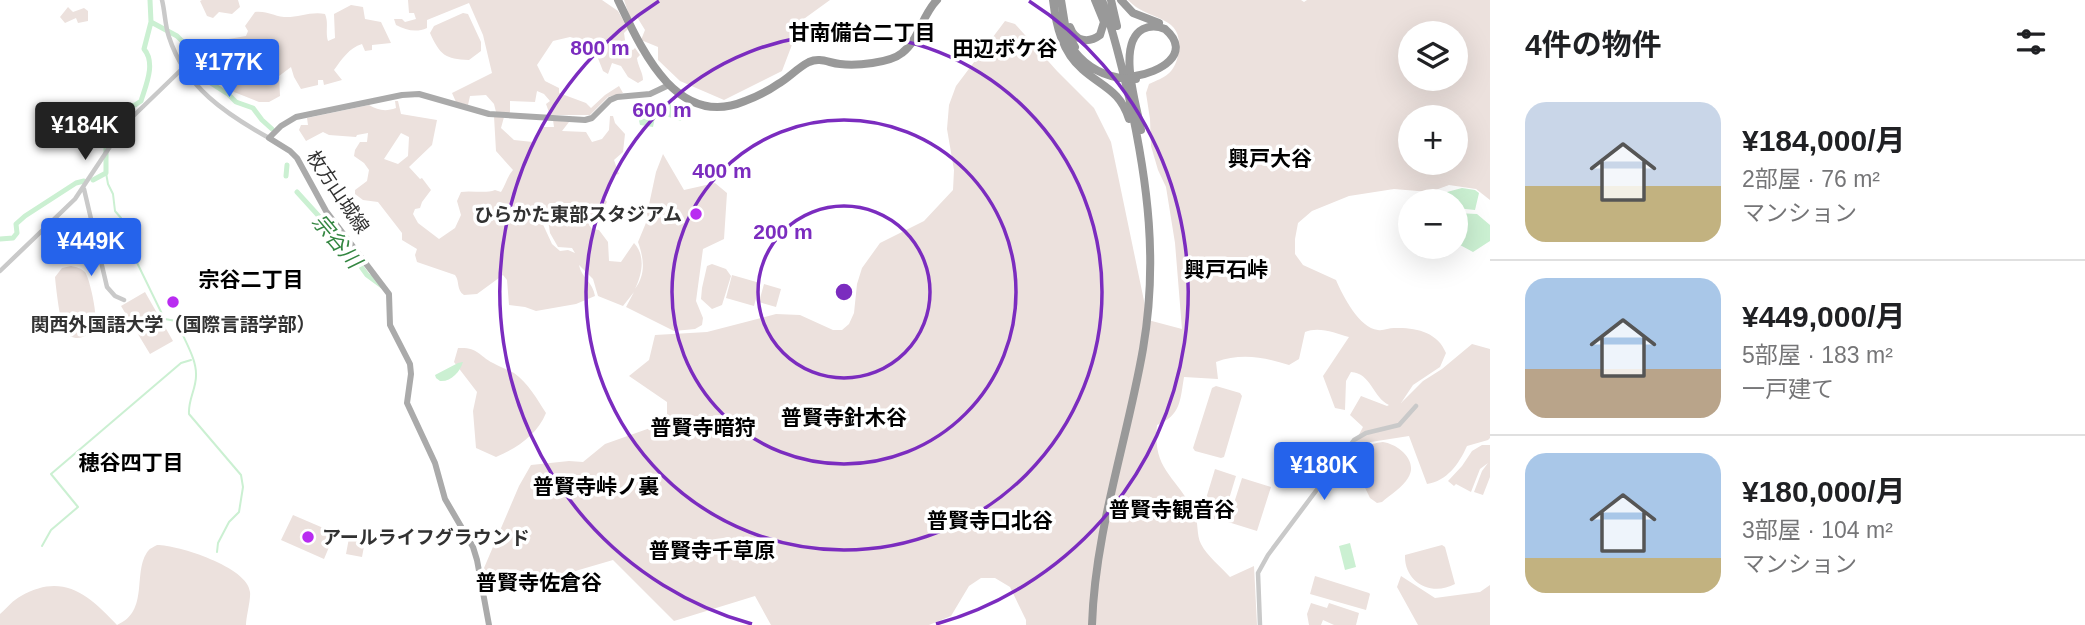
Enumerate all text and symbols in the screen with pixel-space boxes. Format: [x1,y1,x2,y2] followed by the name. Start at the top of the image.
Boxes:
[789,21,936,44] district label: 甘南備台二丁目
[1398,21,1468,259] map controls
[1398,21,1468,91] button: layers
[2012,23,2050,61] icon: filters
[1525,28,1662,61] text: 4件の物件
[570,36,630,59] text: 800 m
[953,37,1058,60] district label: 田辺ボケ谷
[180,40,278,99] pin: ¥177K
[195,49,263,75] text: ¥177K
[632,98,692,121] text: 600 m
[36,102,134,162] pin: ¥184K
[1398,105,1468,175] button: +
[51,112,119,138] text: ¥184K
[1742,124,1905,157] text: ¥184,000/月
[1581,130,1665,214] icon: home
[303,147,373,237] street label: 枚方山城線
[1228,147,1312,170] district label: 興戸大谷
[692,159,752,182] text: 400 m
[1742,166,1880,192] text: 2部屋 · 76 m²
[1398,189,1468,259] button: −
[1742,200,1857,226] text: マンション
[474,204,682,225] place label: ひらかた東部スタジアム
[688,206,704,222] marker: ひらかた東部スタジアム
[308,209,367,274] water label: 宗谷川
[42,218,140,278] pin: ¥449K
[753,220,813,243] text: 200 m
[57,228,125,254] text: ¥449K
[1184,258,1268,281] district label: 興戸石峠
[199,268,304,291] district label: 宗谷二丁目
[832,280,856,304] centre of rings
[165,294,181,310] marker: 関西外国語大学（国際言語学部）
[1742,300,1905,333] text: ¥449,000/月
[1581,306,1665,390] icon: home
[30,314,316,335] place label: 関西外国語大学（国際言語学部）
[1742,342,1893,368] text: 5部屋 · 183 m²
[1742,376,1834,402] text: 一戸建て
[781,406,907,429] district label: 普賢寺針木谷
[651,416,756,439] district label: 普賢寺暗狩
[1275,442,1373,502] pin: ¥180K
[79,451,184,474] district label: 穂谷四丁目
[1290,452,1358,478] text: ¥180K
[533,475,659,498] district label: 普賢寺峠ノ裏
[1742,475,1905,508] text: ¥180,000/月
[1581,481,1665,565] icon: home
[1109,498,1235,521] district label: 普賢寺観音谷
[927,509,1053,532] district label: 普賢寺口北谷
[1742,517,1893,543] text: 3部屋 · 104 m²
[322,527,530,548] place label: アールライフグラウンド
[300,529,316,545] marker: アールライフグラウンド
[649,539,775,562] district label: 普賢寺千草原
[1742,551,1857,577] text: マンション
[476,571,602,594] district label: 普賢寺佐倉谷

